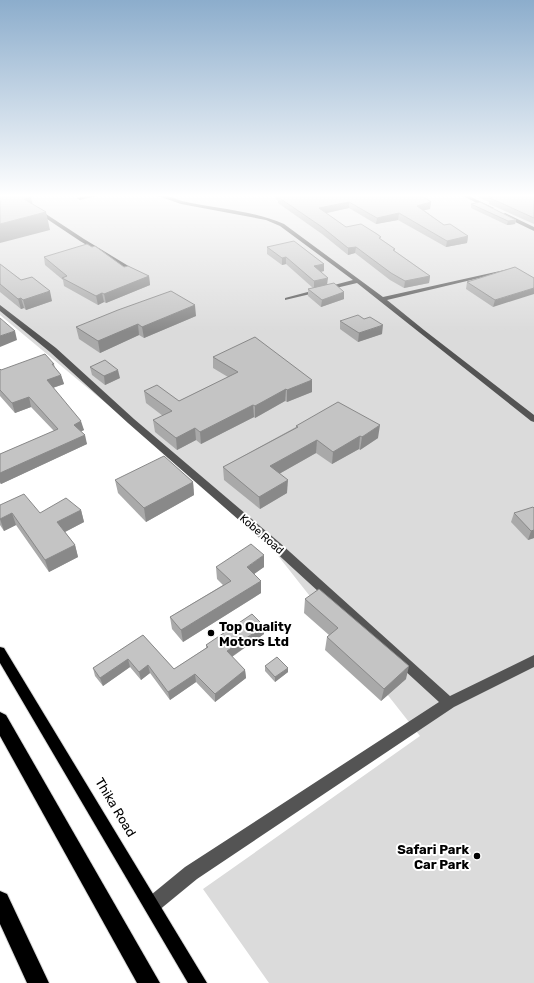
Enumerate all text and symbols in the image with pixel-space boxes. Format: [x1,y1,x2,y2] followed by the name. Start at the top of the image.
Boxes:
[237,512,286,557] street label: Kobe Road
[219,619,292,649] place label: Top Quality Motors Ltd
[206,628,216,638] marker: Top Quality Motors Ltd
[92,775,139,839] street label: Thika Road
[397,842,469,872] place label: Safari Park Car Park
[472,851,482,861] marker: Safari Park Car Park

